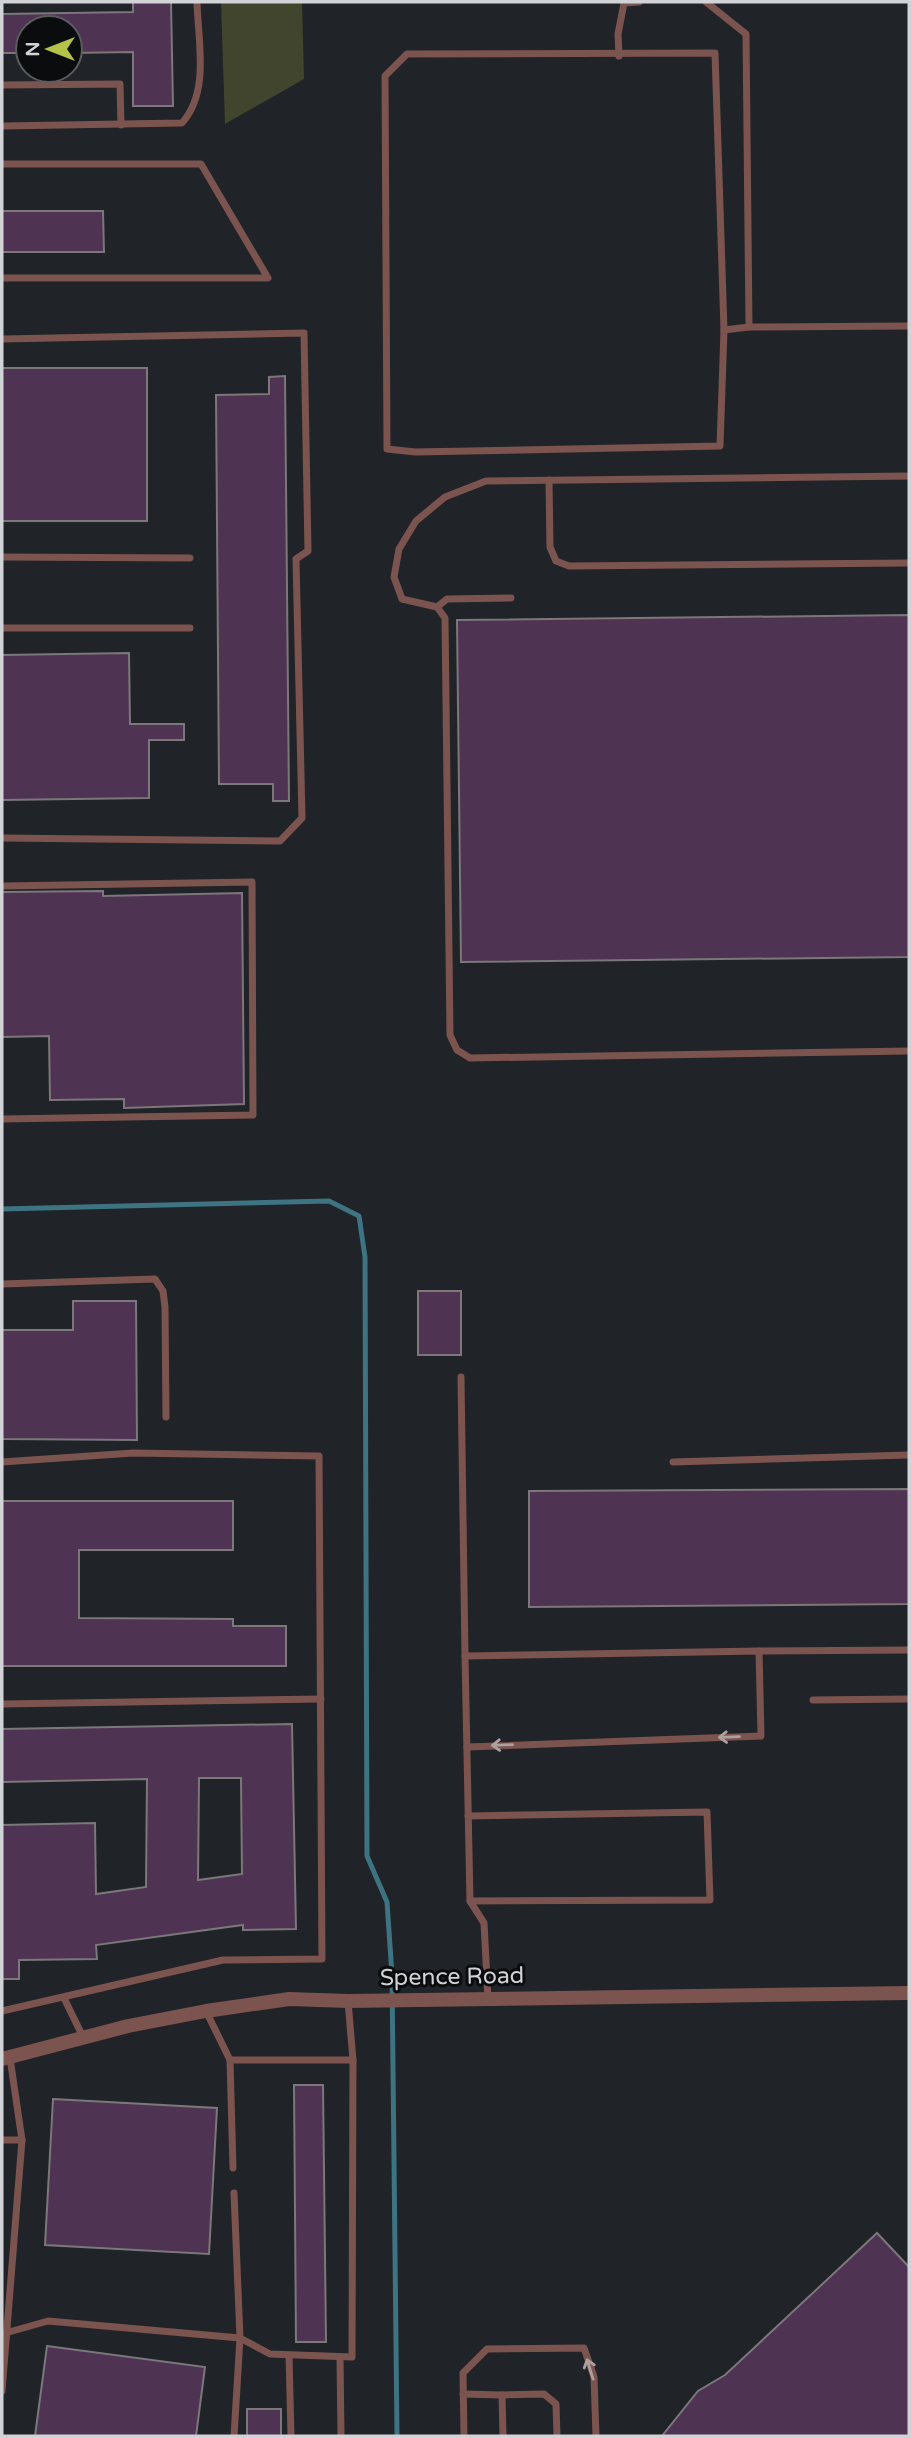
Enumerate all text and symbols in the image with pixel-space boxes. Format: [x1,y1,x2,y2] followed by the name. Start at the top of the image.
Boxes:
[14,14,84,84] north arrow
[22,41,44,57] text: N
[718,1731,741,1744] one-way arrow
[491,1739,514,1752] one-way arrow
[380,1962,524,1992] street label: Spence Road
[583,2358,596,2380] one-way arrow

